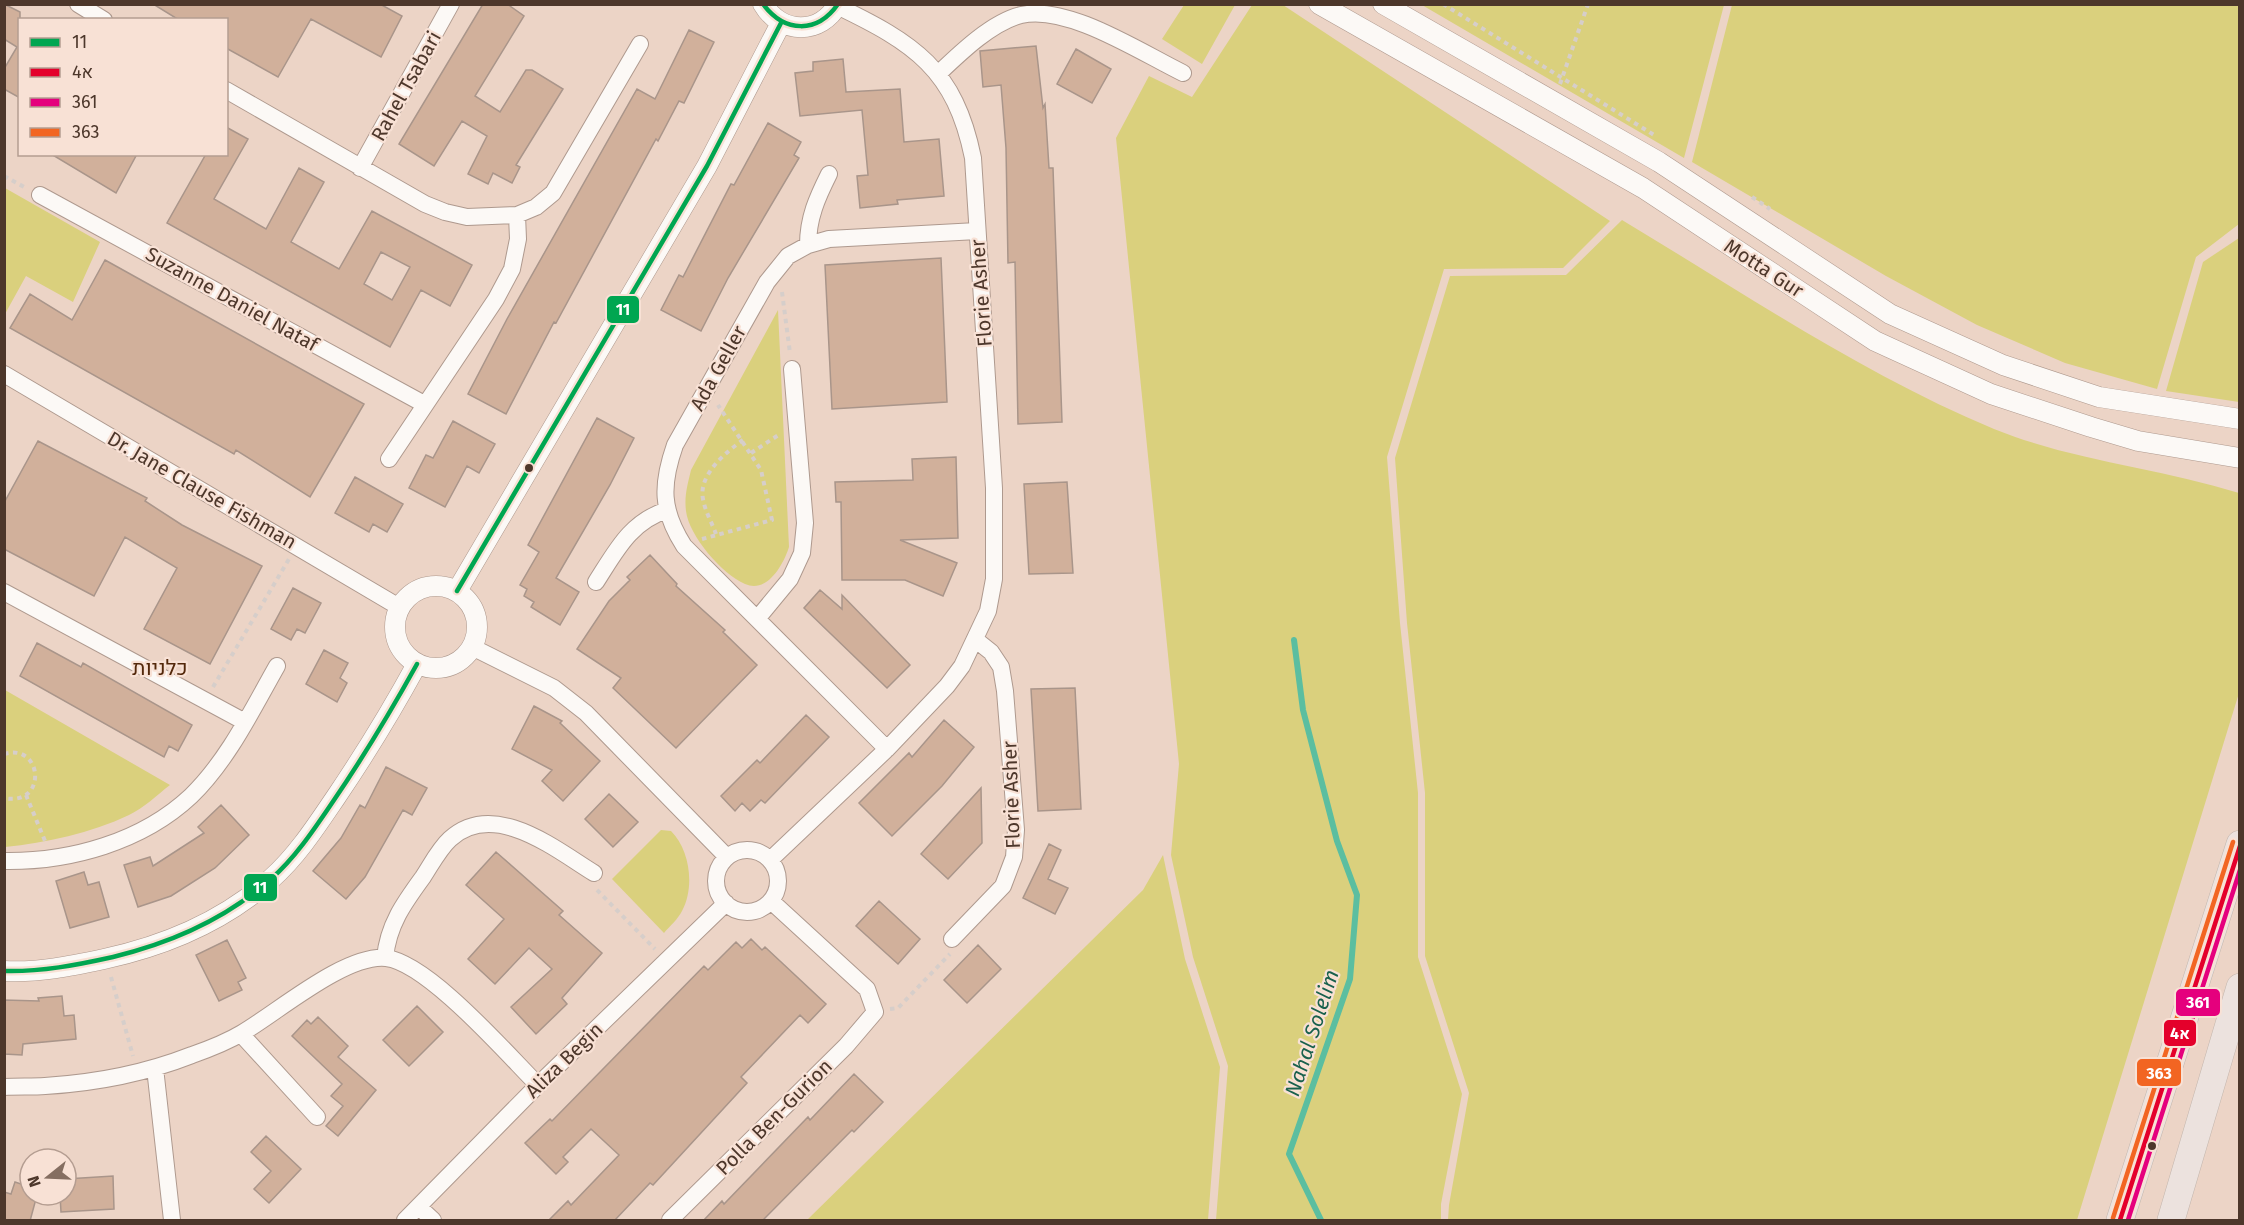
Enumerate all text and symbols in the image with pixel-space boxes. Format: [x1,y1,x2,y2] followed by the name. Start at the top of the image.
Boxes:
[18,18,228,156] legend
[366,27,446,145] street label: Rahel Tsabari
[72,31,87,53] text: 11
[72,61,93,83] text: 4א
[72,91,98,113] text: 361
[72,121,99,143] text: 363
[1720,234,1808,303] street label: Motta Gur
[965,238,997,348] street label: Florie Asher
[141,242,324,357] street label: Suzanne Daniel Nataf
[606,295,640,324] line badge: 11
[616,300,630,319] text: 11
[685,321,751,415] street label: Ada Geller
[103,426,301,554] street label: Dr. Jane Clause Fishman
[523,462,535,474] unlabelled marker
[132,655,188,681] district label: כלניות
[997,740,1025,849] street label: Florie Asher
[243,873,278,902] line badge: 11
[253,878,267,897] text: 11
[1279,966,1345,1100] water label: Nahal Solelim
[2175,988,2221,1017] line badge: 361
[2185,993,2210,1012] text: 361
[520,1017,608,1103] street label: Aliza Begin
[2163,1019,2197,1047] line badge: 4א
[2170,1024,2190,1043] text: 4א
[711,1054,837,1180] street label: Polla Ben-Gurion
[2136,1058,2182,1087] line badge: 363
[2145,1064,2172,1083] text: 363
[2146,1140,2158,1152] unlabelled marker
[18,1147,78,1207] north arrow
[24,1174,45,1189] text: N

